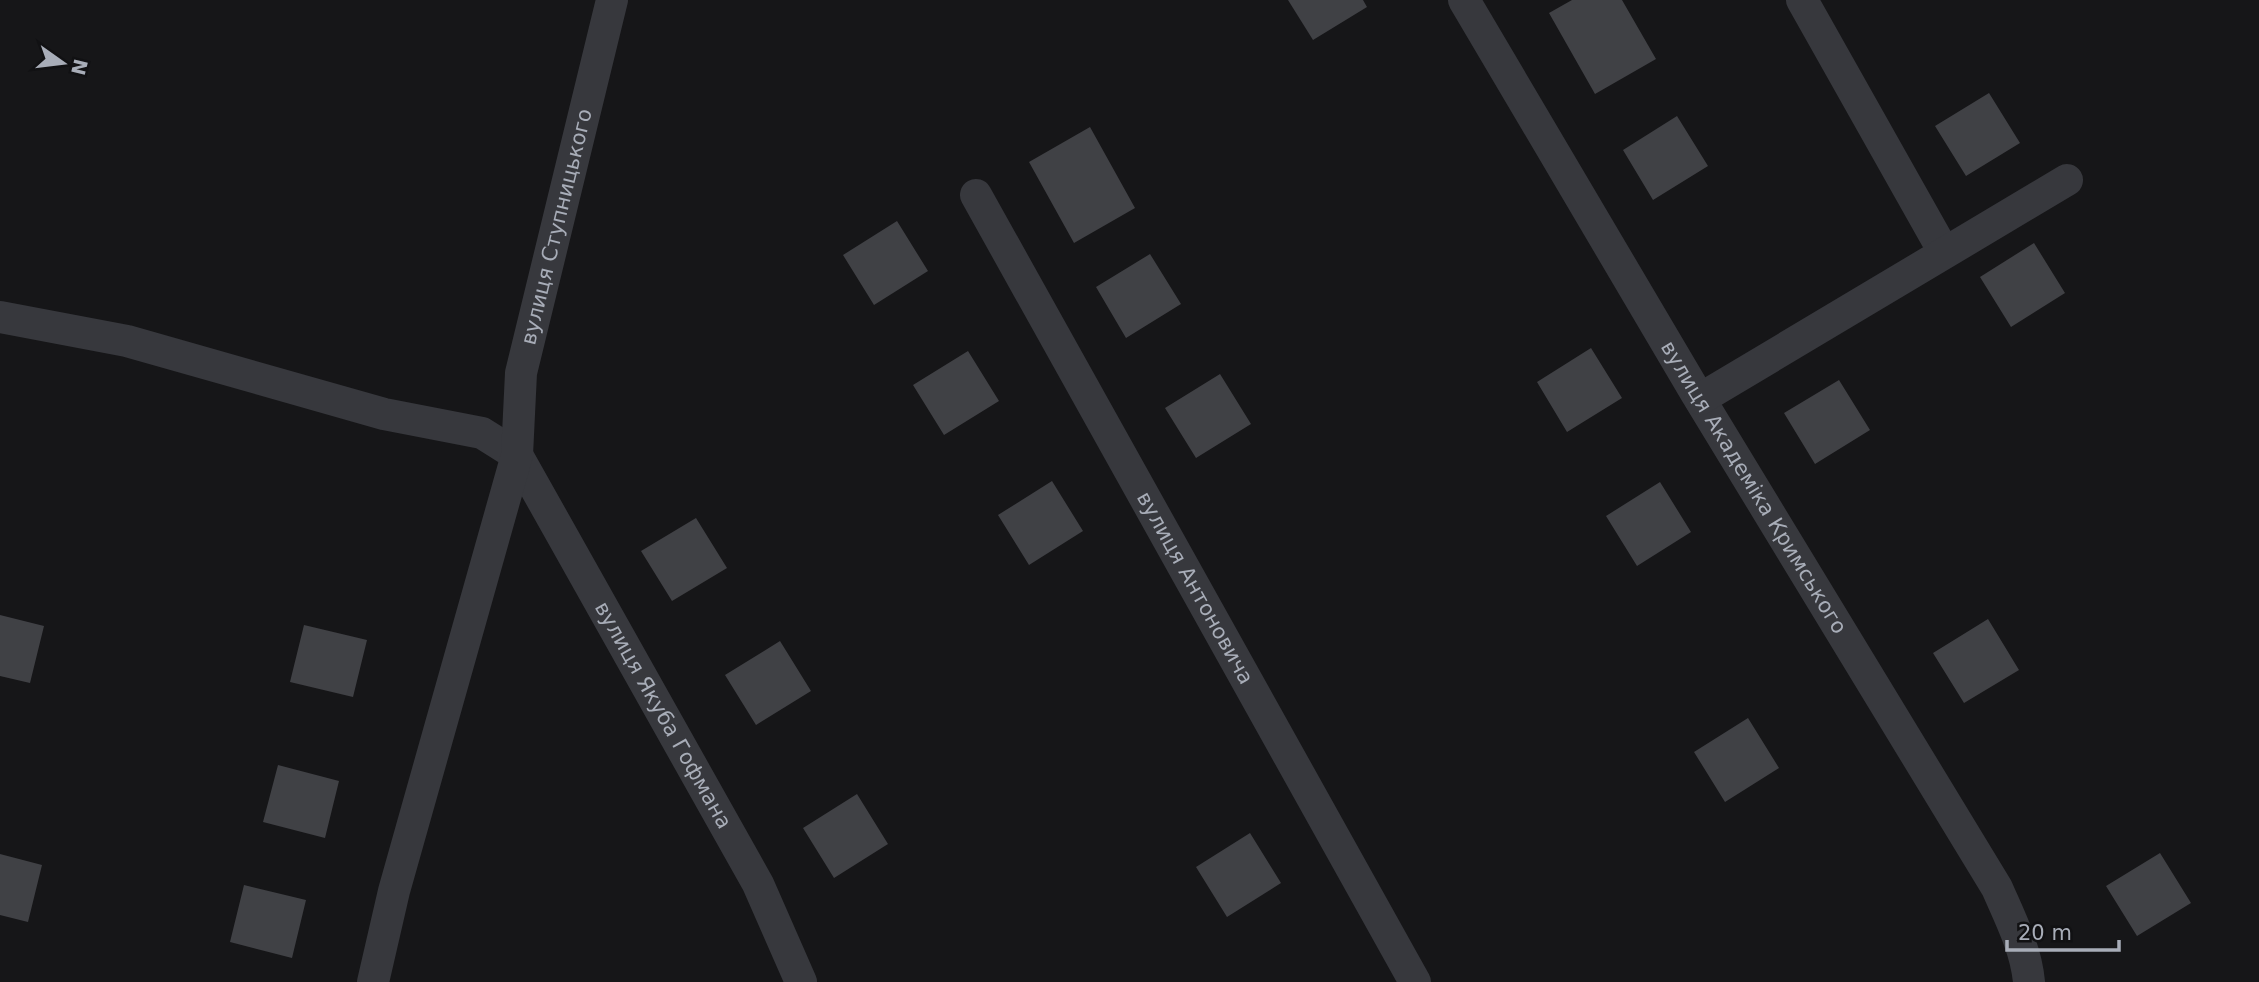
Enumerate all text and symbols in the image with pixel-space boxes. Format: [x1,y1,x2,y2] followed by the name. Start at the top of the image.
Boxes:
[28,28,98,98] north arrow
[67,57,92,77] text: N
[516,106,597,347] street label: вулиця Ступницького
[1656,337,1852,638] street label: вулиця Академіка Кримського
[1132,488,1258,688] street label: вулиця Антоновича
[590,597,736,833] street label: вулиця Якуба Гофмана
[2007,908,2119,952] scale bar
[2018,921,2072,945] text: 20 m

